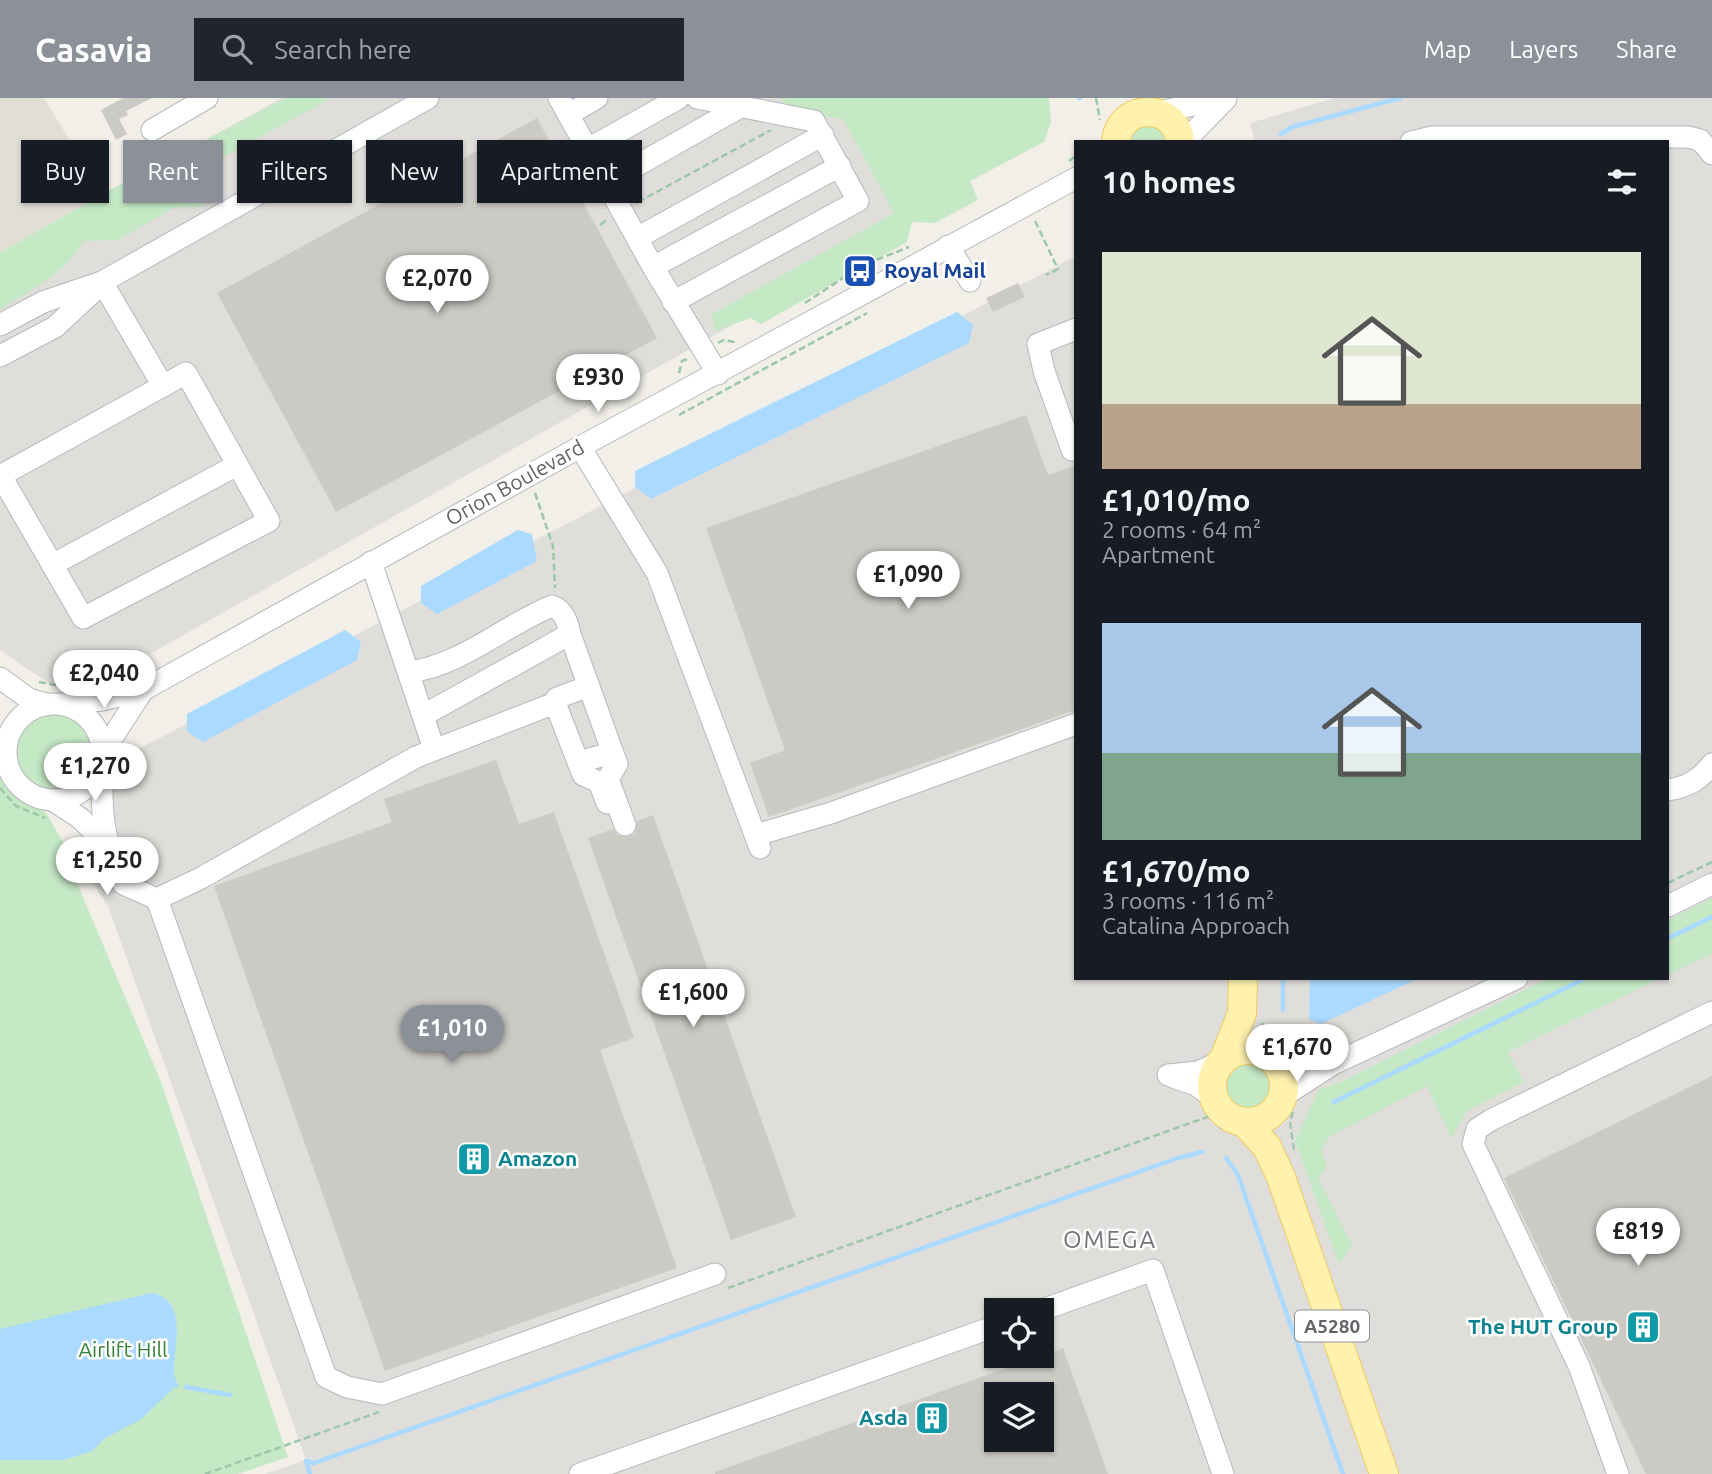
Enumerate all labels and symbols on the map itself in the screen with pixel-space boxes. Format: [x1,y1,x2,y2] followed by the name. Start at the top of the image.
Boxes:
[841,252,879,290] bus stop icon: Royal Mail
[380,256,494,315] pin: £2,070
[884,258,986,282] place label: Royal Mail
[557,354,639,414] pin: £930
[441,434,588,530] street label: Orion Boulevard
[851,552,965,611] pin: £1,090
[47,650,161,710] pin: £2,040
[38,744,152,803] pin: £1,270
[50,838,164,897] pin: £1,250
[636,970,750,1029] pin: £1,600
[395,1006,509,1065] pin: £1,010
[1240,1024,1354,1084] pin: £1,670
[455,1140,493,1178] building icon: Amazon
[498,1146,577,1170] place label: Amazon
[1597,1208,1679,1268] pin: £819
[1063,1226,1157,1253] district label: OMEGA
[1624,1308,1662,1346] building icon: The HUT Group
[1295,1310,1369,1342] road number: A5280
[1468,1314,1618,1338] place label: The HUT Group
[78,1337,168,1361] park label: Airlift Hill
[913,1399,951,1437] building icon: Asda
[859,1405,908,1429] place label: Asda

